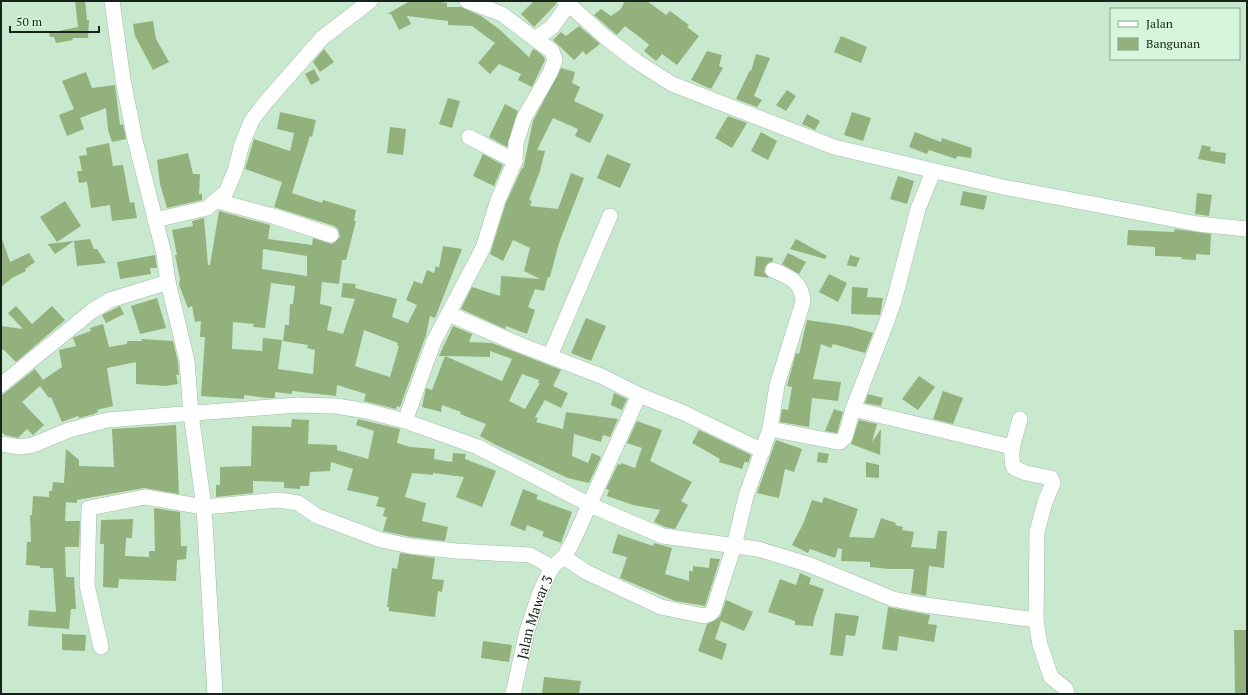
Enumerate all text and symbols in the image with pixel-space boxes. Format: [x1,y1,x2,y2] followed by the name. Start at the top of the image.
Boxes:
[10,8,99,34] scale bar
[1110,8,1240,60] legend
[16,14,43,29] text: 50 m
[1146,16,1173,31] text: Jalan
[1146,36,1200,51] text: Bangunan
[512,571,556,661] street label: Jalan Mawar 3

